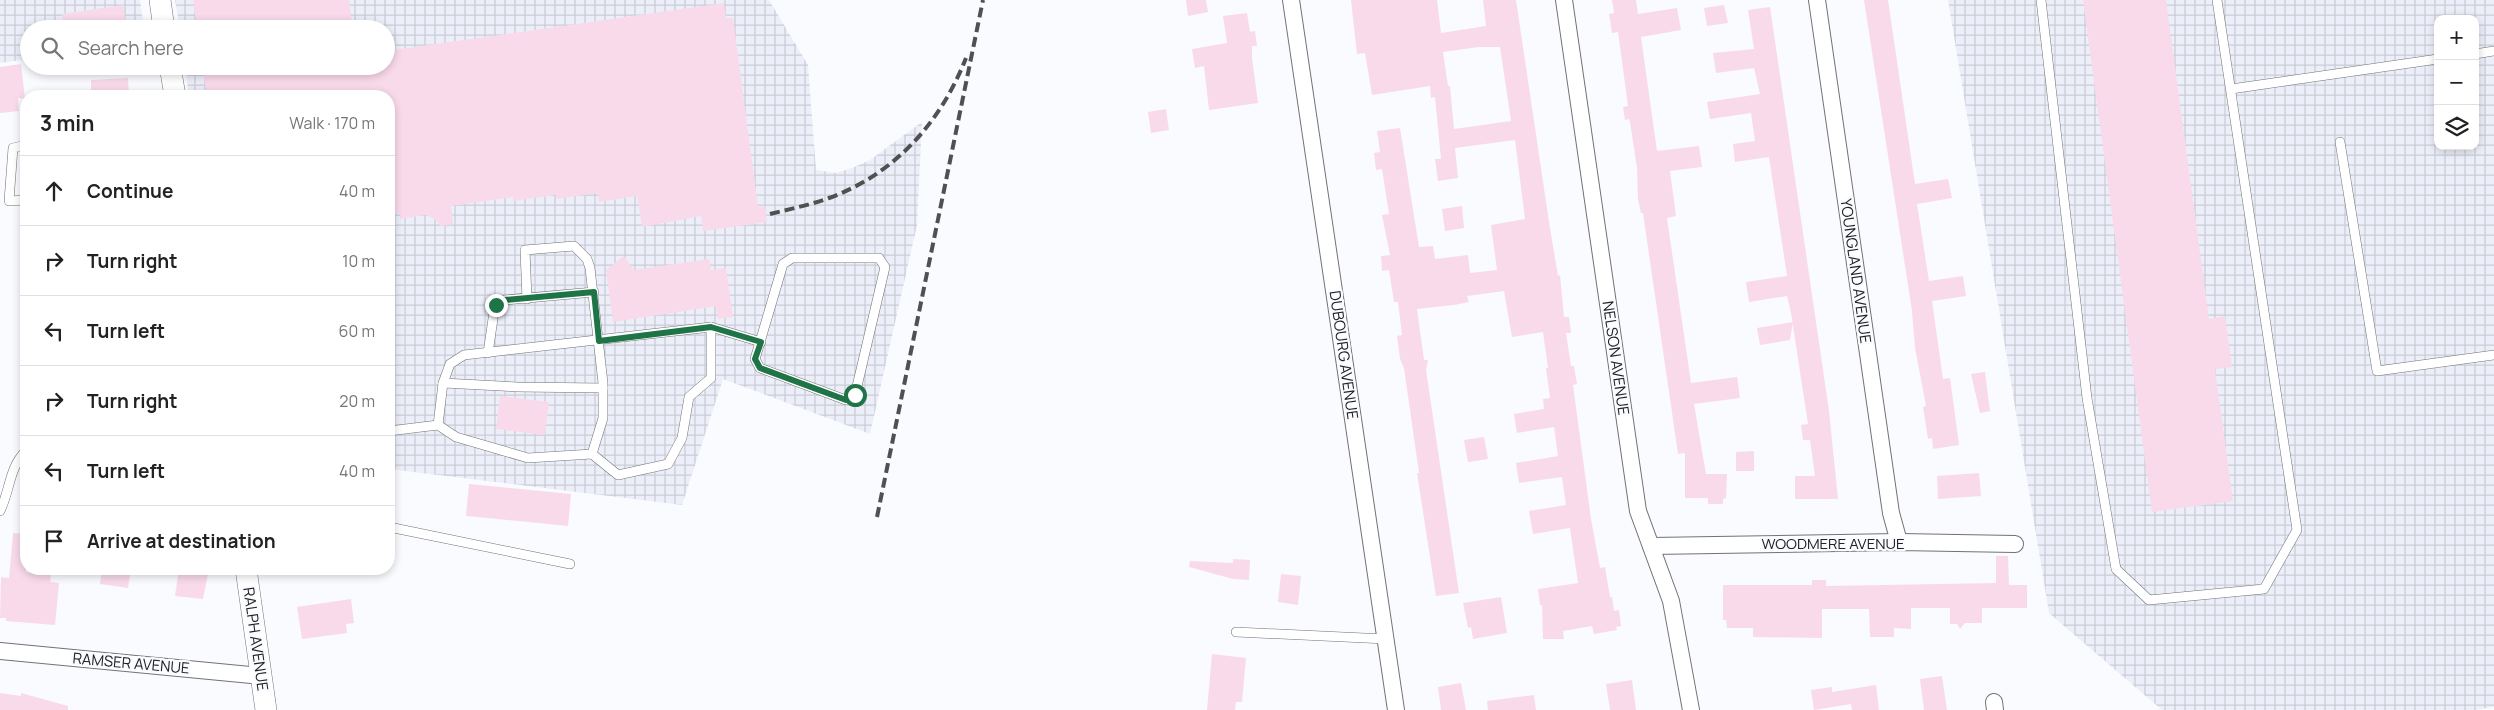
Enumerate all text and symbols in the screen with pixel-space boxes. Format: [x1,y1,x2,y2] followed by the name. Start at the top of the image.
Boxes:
[2434,15,2479,150] map controls
[2434,15,2479,60] button: +
[20,20,395,75] search box
[38,34,66,62] icon: search
[78,35,184,61] text: Search here
[2434,60,2479,105] button: −
[2434,105,2479,150] button: layers
[40,109,94,137] text: 3 min
[289,112,375,134] text: Walk · 170 m
[40,177,68,205] icon: ahead
[87,178,173,204] text: Continue
[339,180,375,202] text: 40 m
[1835,197,1877,345] street label: YOUNGLAND AVENUE
[40,247,68,275] icon: right
[87,248,177,274] text: Turn right
[342,250,375,272] text: 10 m
[1325,289,1363,421] street label: DUBOURG AVENUE
[485,294,508,317] route end
[1598,299,1634,417] street label: NELSON AVENUE
[40,317,68,345] icon: left
[87,318,165,344] text: Turn left
[339,320,375,342] text: 60 m
[844,384,867,407] route start
[40,387,68,415] icon: right
[87,388,177,414] text: Turn right
[339,390,375,412] text: 20 m
[40,457,68,485] icon: left
[87,458,165,484] text: Turn left
[339,460,375,482] text: 40 m
[40,527,68,555] icon: arrive
[87,528,276,554] text: Arrive at destination
[1761,533,1905,554] street label: WOODMERE AVENUE
[238,586,274,692] street label: RALPH AVENUE
[72,647,190,679] street label: RAMSER AVENUE

